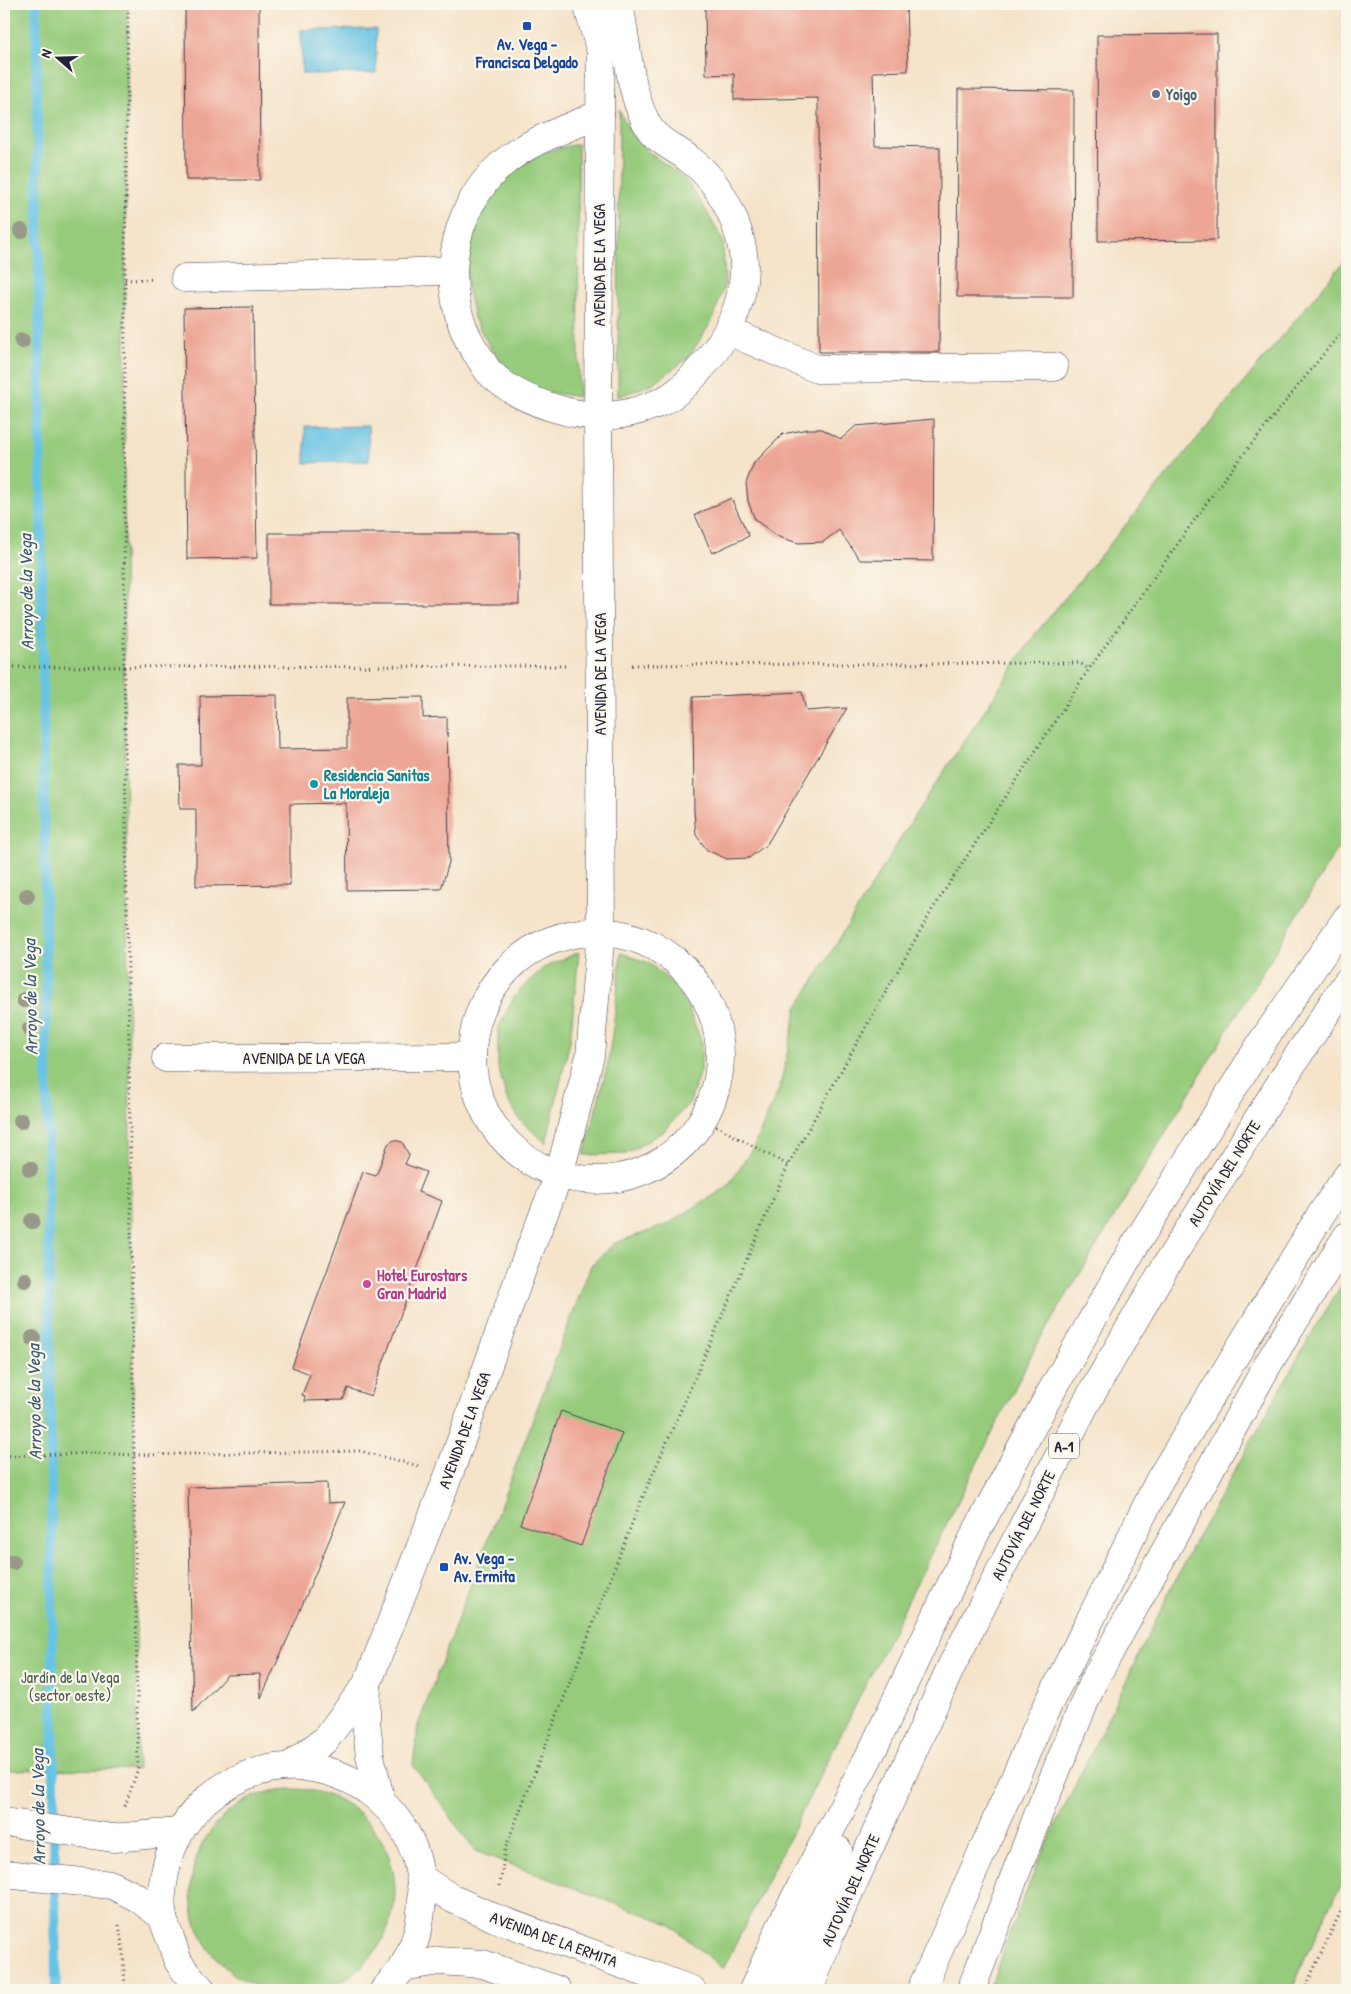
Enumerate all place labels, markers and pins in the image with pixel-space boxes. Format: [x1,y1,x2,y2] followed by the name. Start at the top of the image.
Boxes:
[521,20,533,32] marker: Av. Vega - Francisca Delgado
[475,33,579,74] place label: Av. Vega - Francisca Delgado
[1166,83,1197,106] place label: Yoigo
[1150,88,1162,100] marker: Yoigo
[324,764,430,804] place label: Residencia Sanitas La Moraleja
[308,778,320,790] marker: Residencia Sanitas La Moraleja
[377,1264,468,1304] place label: Hotel Eurostars Gran Madrid
[361,1278,373,1290] marker: Hotel Eurostars Gran Madrid
[454,1547,516,1587] place label: Av. Vega - Av. Ermita
[438,1561,450,1573] marker: Av. Vega - Av. Ermita

